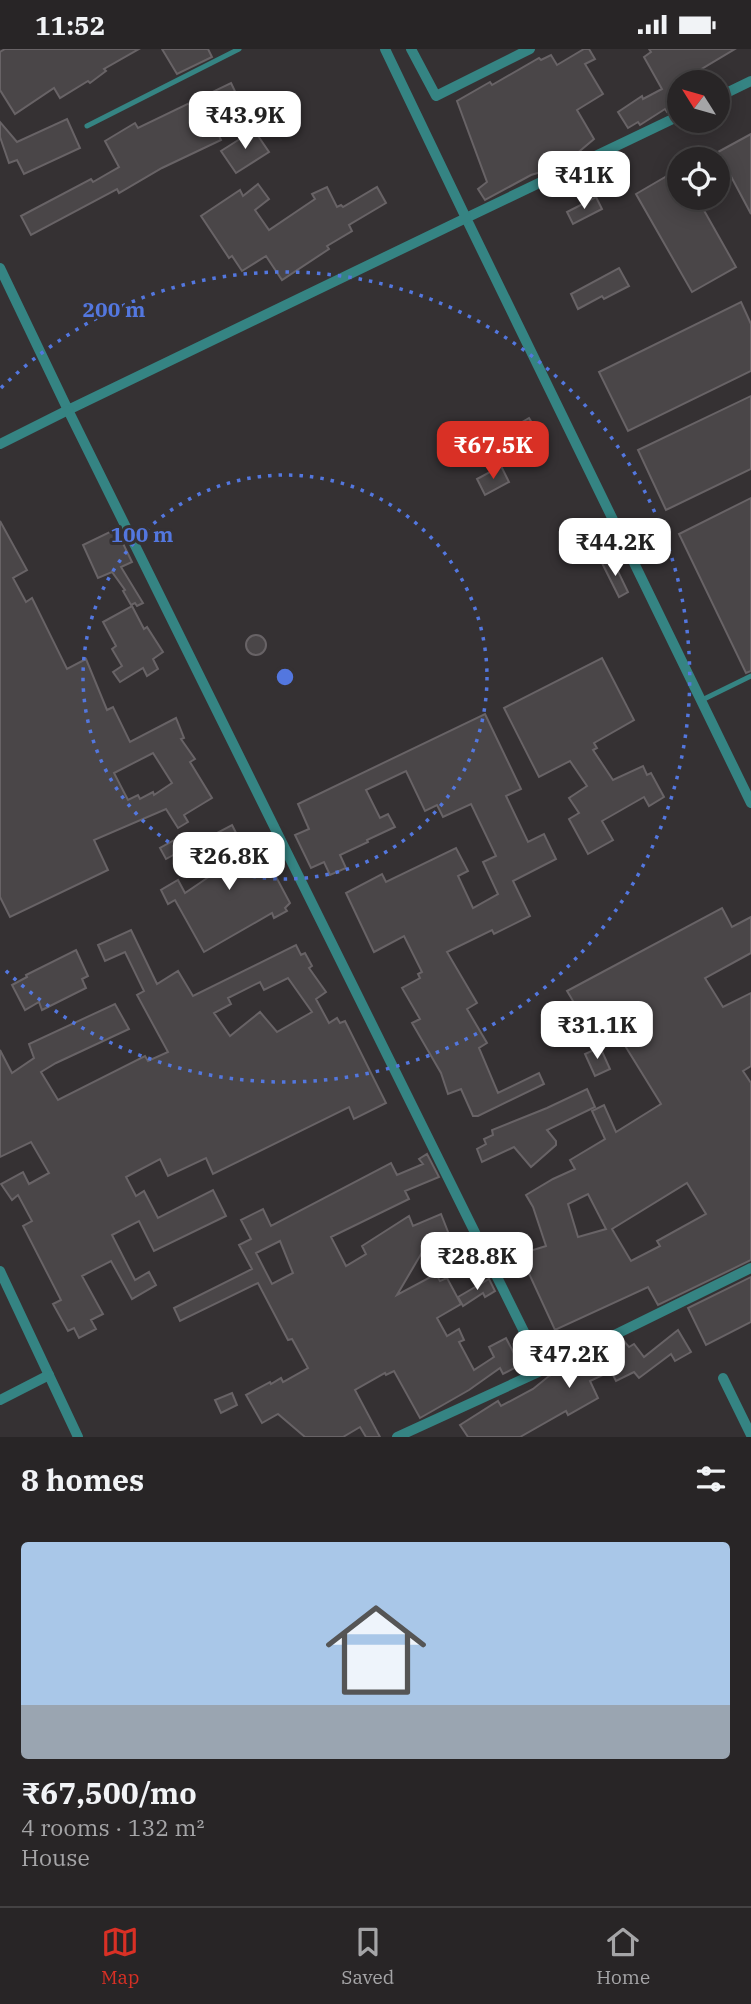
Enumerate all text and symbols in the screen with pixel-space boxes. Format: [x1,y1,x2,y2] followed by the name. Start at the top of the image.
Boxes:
[35,8,105,42] text: 11:52
[667,70,730,133] north arrow
[667,70,730,210] map controls
[188,91,302,151] pin: ₹43.9K
[205,99,285,129] text: ₹43.9K
[667,147,730,210] button: locate
[543,151,625,211] pin: ₹41K
[554,159,614,189] text: ₹41K
[82,295,146,323] text: 200 m
[436,421,550,481] pin: ₹67.5K
[453,429,533,459] text: ₹67.5K
[558,519,672,578] pin: ₹44.2K
[110,520,174,548] text: 100 m
[575,526,655,556] text: ₹44.2K
[273,665,297,689] centre of rings
[172,833,286,892] pin: ₹26.8K
[189,840,269,870] text: ₹26.8K
[540,1002,654,1061] pin: ₹31.1K
[557,1009,637,1039] text: ₹31.1K
[420,1233,534,1292] pin: ₹28.8K
[437,1240,517,1270] text: ₹28.8K
[512,1331,626,1390] pin: ₹47.2K
[529,1338,609,1368] text: ₹47.2K
[21,1460,144,1499] text: 8 homes
[692,1460,730,1498] icon: filters
[313,1587,439,1713] icon: home
[21,1773,197,1812] text: ₹67,500/mo
[21,1812,204,1842] text: 4 rooms · 132 m²
[21,1842,90,1872] text: House
[101,1923,139,1989] tab: Map
[341,1923,394,1989] tab: Saved
[596,1923,650,1989] tab: Home

